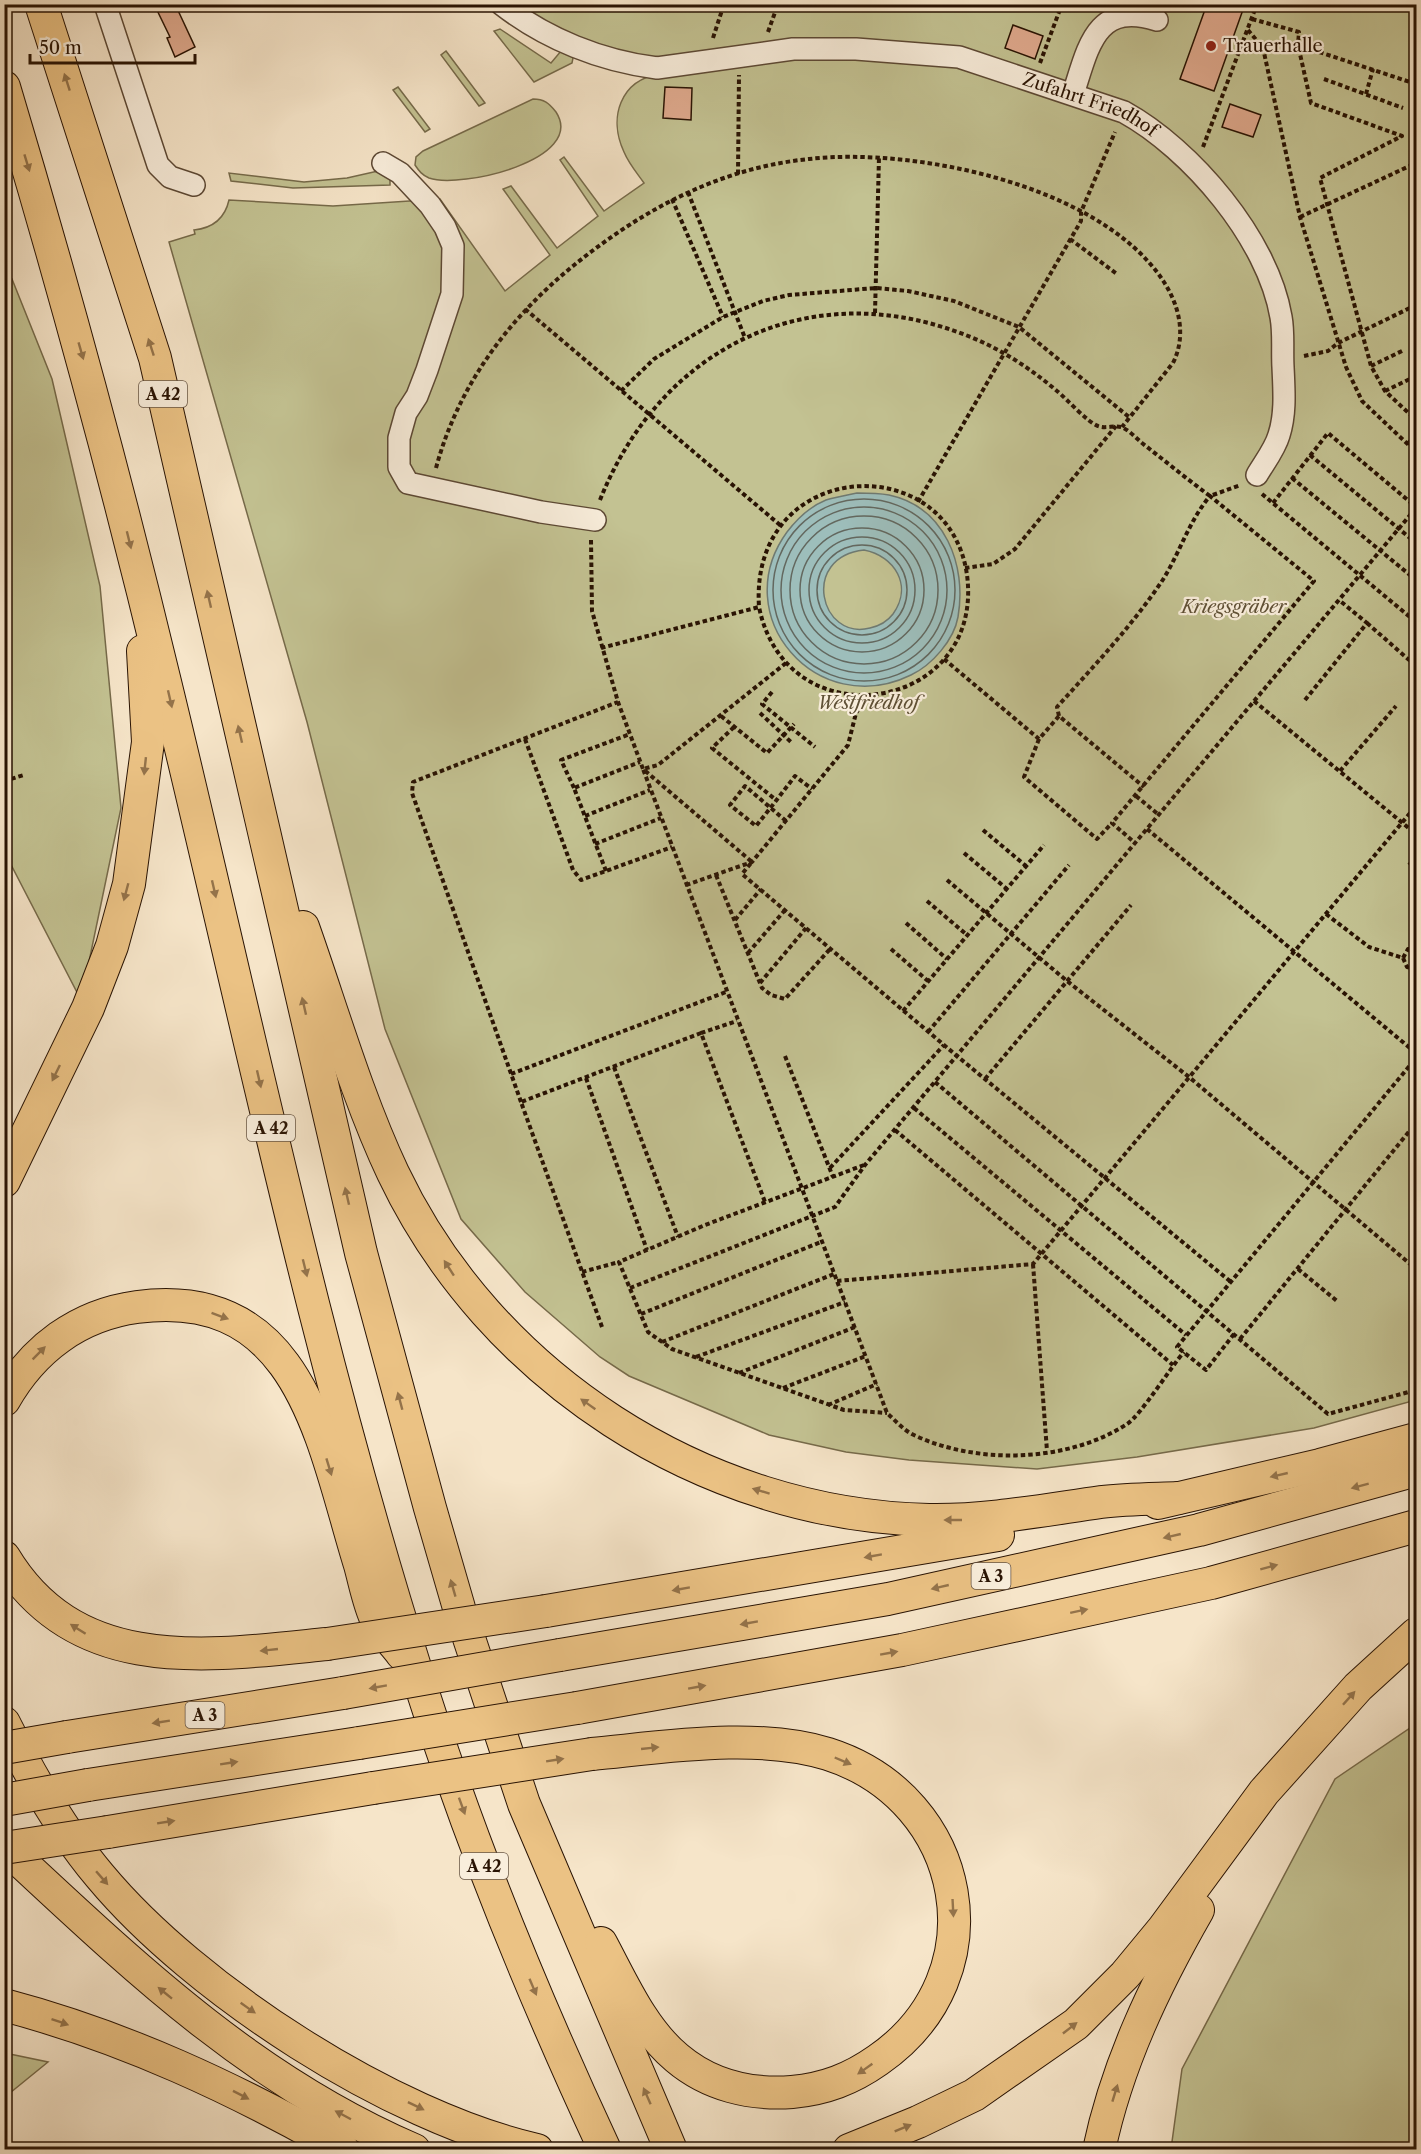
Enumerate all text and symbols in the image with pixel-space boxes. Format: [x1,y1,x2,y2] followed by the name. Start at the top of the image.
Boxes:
[30,27,195,65] scale bar
[1223,35,1323,57] place label: Trauerhalle
[39,37,82,59] text: 50 m
[1204,39,1218,53] marker: Trauerhalle
[1020,68,1164,143] street label: Zufahrt Friedhof
[62,73,71,91] one-way arrow
[23,155,32,173] one-way arrow
[146,338,156,356] one-way arrow
[77,342,86,360] one-way arrow
[139,381,187,407] road number: A 42
[125,531,135,549] one-way arrow
[204,589,213,608] one-way arrow
[1179,596,1288,618] park label: Kriegsgräber
[165,690,175,709] one-way arrow
[817,692,925,714] park label: Westfriedhof
[235,725,245,743] one-way arrow
[140,756,150,775] one-way arrow
[210,880,220,898] one-way arrow
[121,883,131,901] one-way arrow
[298,997,308,1016] one-way arrow
[52,1065,61,1082] one-way arrow
[255,1070,265,1088] one-way arrow
[247,1115,295,1141] road number: A 42
[342,1187,352,1206] one-way arrow
[301,1259,311,1278] one-way arrow
[444,1260,455,1276] one-way arrow
[211,1312,229,1322] one-way arrow
[32,1347,46,1361] one-way arrow
[394,1392,404,1410] one-way arrow
[580,1398,596,1410] one-way arrow
[325,1458,334,1476] one-way arrow
[1269,1470,1288,1480] one-way arrow
[1351,1482,1369,1491] one-way arrow
[752,1486,770,1495] one-way arrow
[943,1515,962,1525] one-way arrow
[1162,1531,1181,1541] one-way arrow
[864,1552,883,1561] one-way arrow
[1260,1561,1278,1571] one-way arrow
[972,1563,1010,1589] road number: A 3
[448,1579,457,1597] one-way arrow
[930,1583,949,1592] one-way arrow
[671,1584,690,1593] one-way arrow
[1070,1606,1089,1616] one-way arrow
[739,1619,758,1628] one-way arrow
[70,1623,86,1634] one-way arrow
[259,1645,278,1655] one-way arrow
[879,1648,898,1657] one-way arrow
[687,1682,706,1691] one-way arrow
[369,1683,388,1692] one-way arrow
[1342,1691,1355,1706] one-way arrow
[186,1702,224,1728] road number: A 3
[151,1718,170,1727] one-way arrow
[641,1743,660,1753] one-way arrow
[546,1755,565,1764] one-way arrow
[834,1756,852,1766] one-way arrow
[219,1759,238,1768] one-way arrow
[457,1797,467,1815] one-way arrow
[156,1818,175,1827] one-way arrow
[460,1853,508,1879] road number: A 42
[95,1870,108,1885] one-way arrow
[948,1898,957,1917] one-way arrow
[528,1979,538,1997] one-way arrow
[157,1987,173,2000] one-way arrow
[239,2002,255,2014] one-way arrow
[52,2017,70,2027] one-way arrow
[1062,2023,1077,2035] one-way arrow
[857,2063,873,2074] one-way arrow
[1111,2084,1120,2102] one-way arrow
[642,2087,652,2105] one-way arrow
[232,2090,249,2100] one-way arrow
[407,2100,425,2110] one-way arrow
[334,2110,351,2120] one-way arrow
[894,2123,912,2132] one-way arrow

